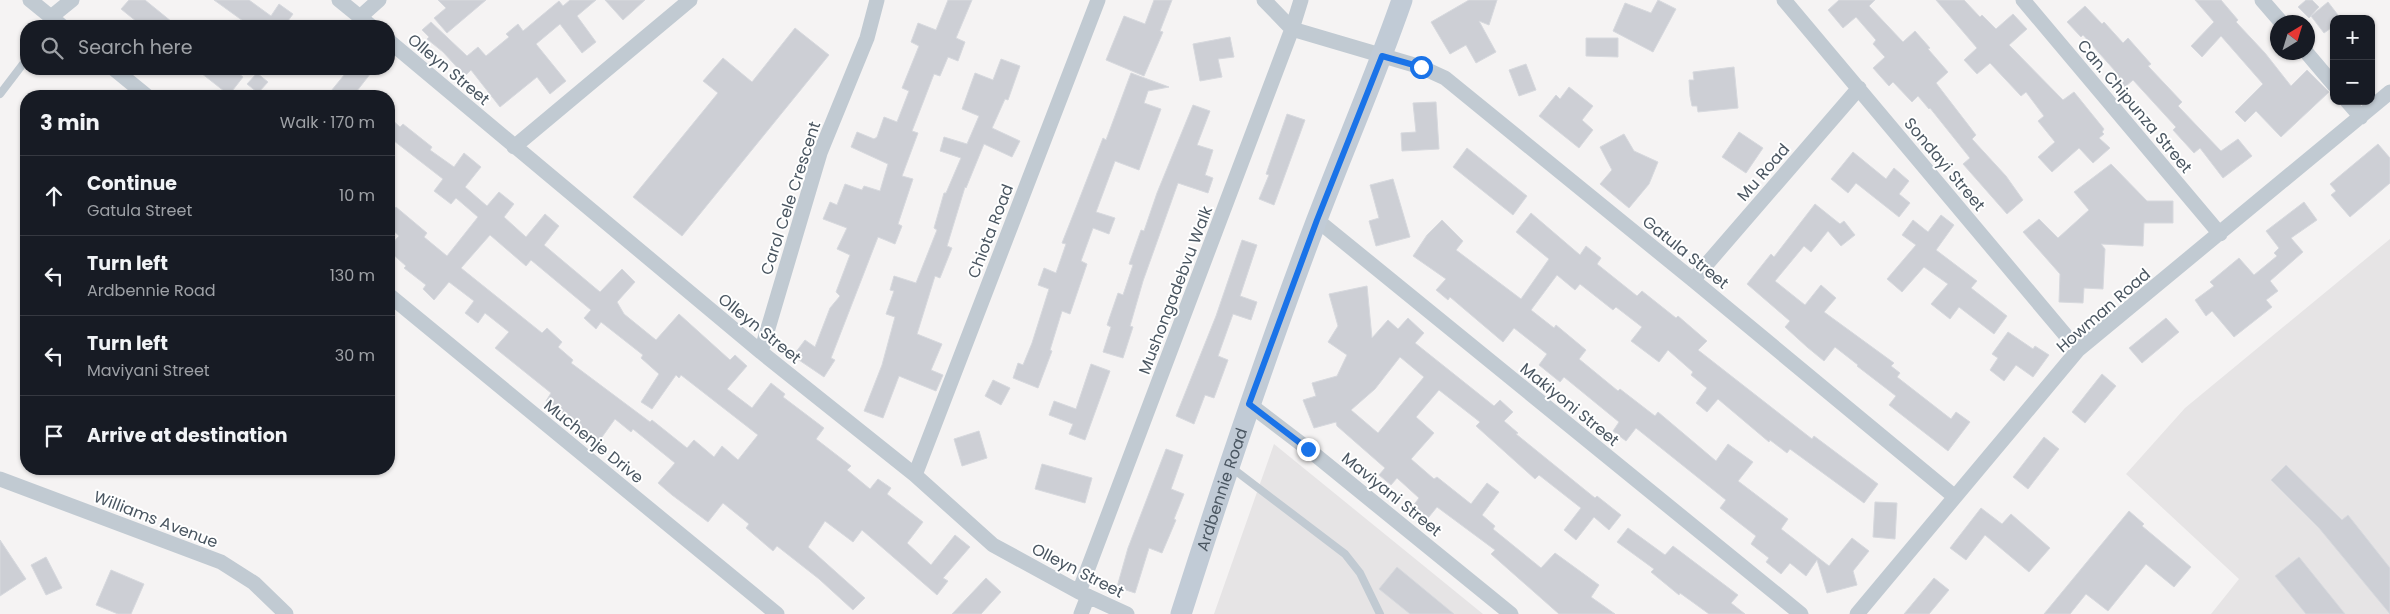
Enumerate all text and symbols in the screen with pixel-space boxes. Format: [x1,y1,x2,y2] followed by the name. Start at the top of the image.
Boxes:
[2270,15,2315,60] north arrow
[2330,15,2375,105] map controls
[2330,15,2375,60] button: +
[20,20,395,75] search box
[403,28,495,111] street label: Olleyn Street
[38,34,66,62] icon: search
[78,34,192,61] text: Search here
[2072,35,2198,178] street label: Can. Chipunza Street
[1410,56,1433,79] route start
[2330,60,2375,105] button: −
[40,108,100,137] text: 3 min
[280,111,375,134] text: Walk · 170 m
[1899,113,1991,216] street label: Sondayi Street
[755,118,826,278] street label: Carol Cele Crescent
[1732,138,1795,206] street label: Mu Road
[87,170,177,197] text: Continue
[962,181,1019,282] street label: Chiota Road
[40,182,68,210] icon: ahead
[339,184,375,207] text: 10 m
[87,199,192,222] text: Gatula Street
[1133,202,1218,378] street label: Mushongadebvu Walk
[1638,210,1734,295] street label: Gatula Street
[87,250,168,277] text: Turn left
[40,262,68,290] icon: left
[2051,263,2155,358] street label: Howman Road
[330,264,375,287] text: 130 m
[87,279,216,302] text: Ardbennie Road
[713,288,806,369] street label: Olleyn Street
[87,330,168,357] text: Turn left
[40,342,68,370] icon: left
[335,344,375,367] text: 30 m
[1515,357,1624,452] street label: Makiyoni Street
[87,359,210,382] text: Maviyani Street
[539,394,649,489] street label: Muchenje Drive
[40,422,68,450] icon: arrive
[87,422,288,449] text: Arrive at destination
[1191,425,1253,554] street label: Ardbennie Road
[1297,438,1320,461] route end
[1337,447,1447,542] street label: Maviyani Street
[90,485,221,554] street label: Williams Avenue
[1028,537,1128,604] street label: Olleyn Street

